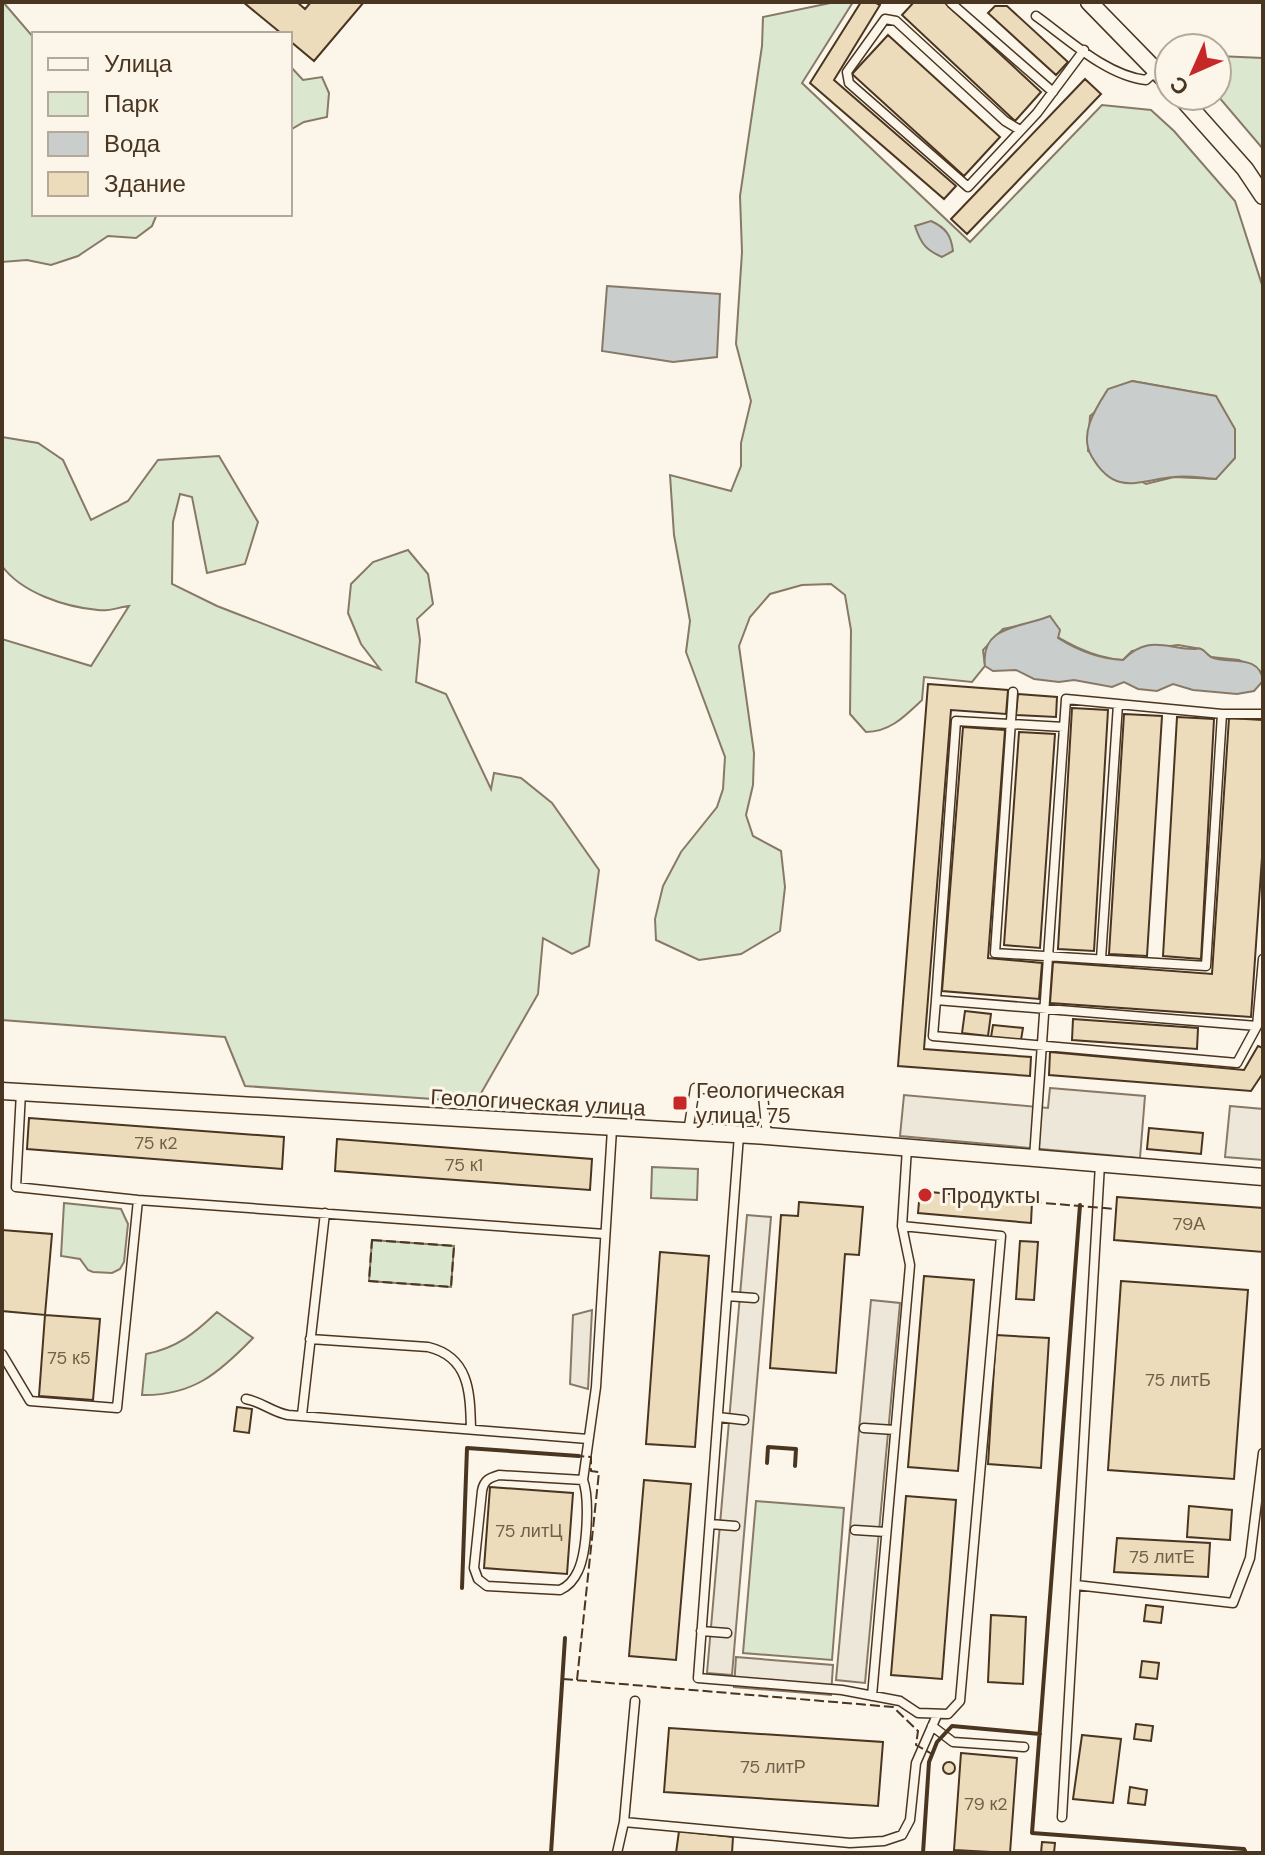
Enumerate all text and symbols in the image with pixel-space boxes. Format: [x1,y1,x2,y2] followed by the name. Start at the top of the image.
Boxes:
[32,32,292,216] legend
[1153,32,1233,112] north arrow
[104,48,173,79] text: Улица
[1163,70,1195,102] text: С
[104,88,159,119] text: Парк
[104,128,161,159] text: Вода
[104,168,186,199] text: Здание
[696,1076,845,1130] place label: Геологическая улица, 75
[430,1082,647,1123] street label: Геологическая улица
[671,1094,689,1112] marker: Геологическая улица, 75
[134,1131,178,1155] house number: 75 к2
[445,1153,483,1177] house number: 75 к1
[941,1181,1040,1210] place label: Продукты
[916,1186,934,1204] marker: Продукты
[1173,1212,1205,1236] house number: 79А
[47,1346,91,1370] house number: 75 к5
[1145,1368,1211,1392] house number: 75 литБ
[496,1519,562,1543] house number: 75 литЦ
[1129,1545,1195,1569] house number: 75 литЕ
[740,1755,806,1779] house number: 75 литР
[964,1792,1008,1816] house number: 79 к2

